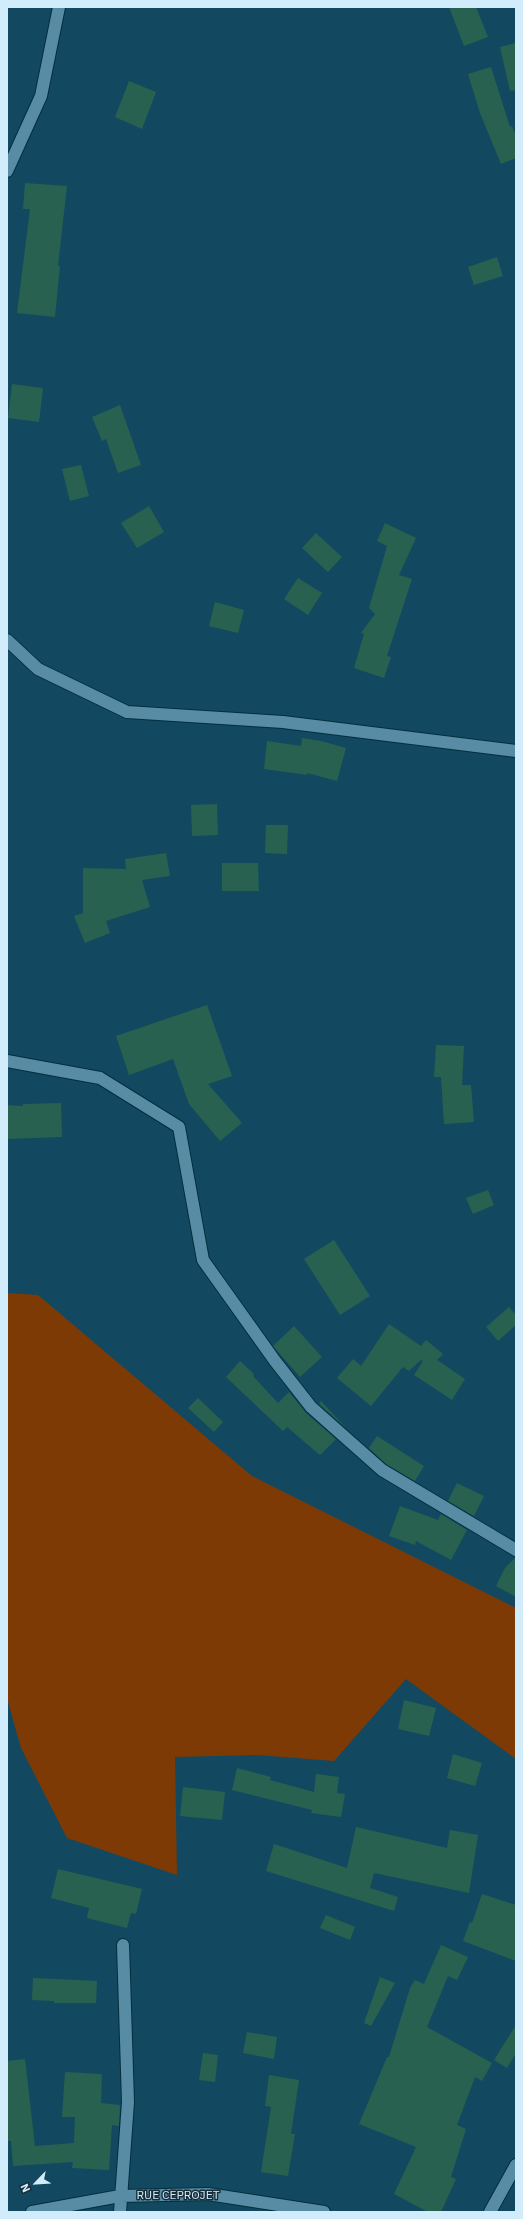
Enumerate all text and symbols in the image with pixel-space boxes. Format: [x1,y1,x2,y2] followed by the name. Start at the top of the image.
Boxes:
[16,2163,56,2203] north arrow
[17,2182,33,2195] text: N
[136,2189,220,2203] street label: RUE CEPROJET

